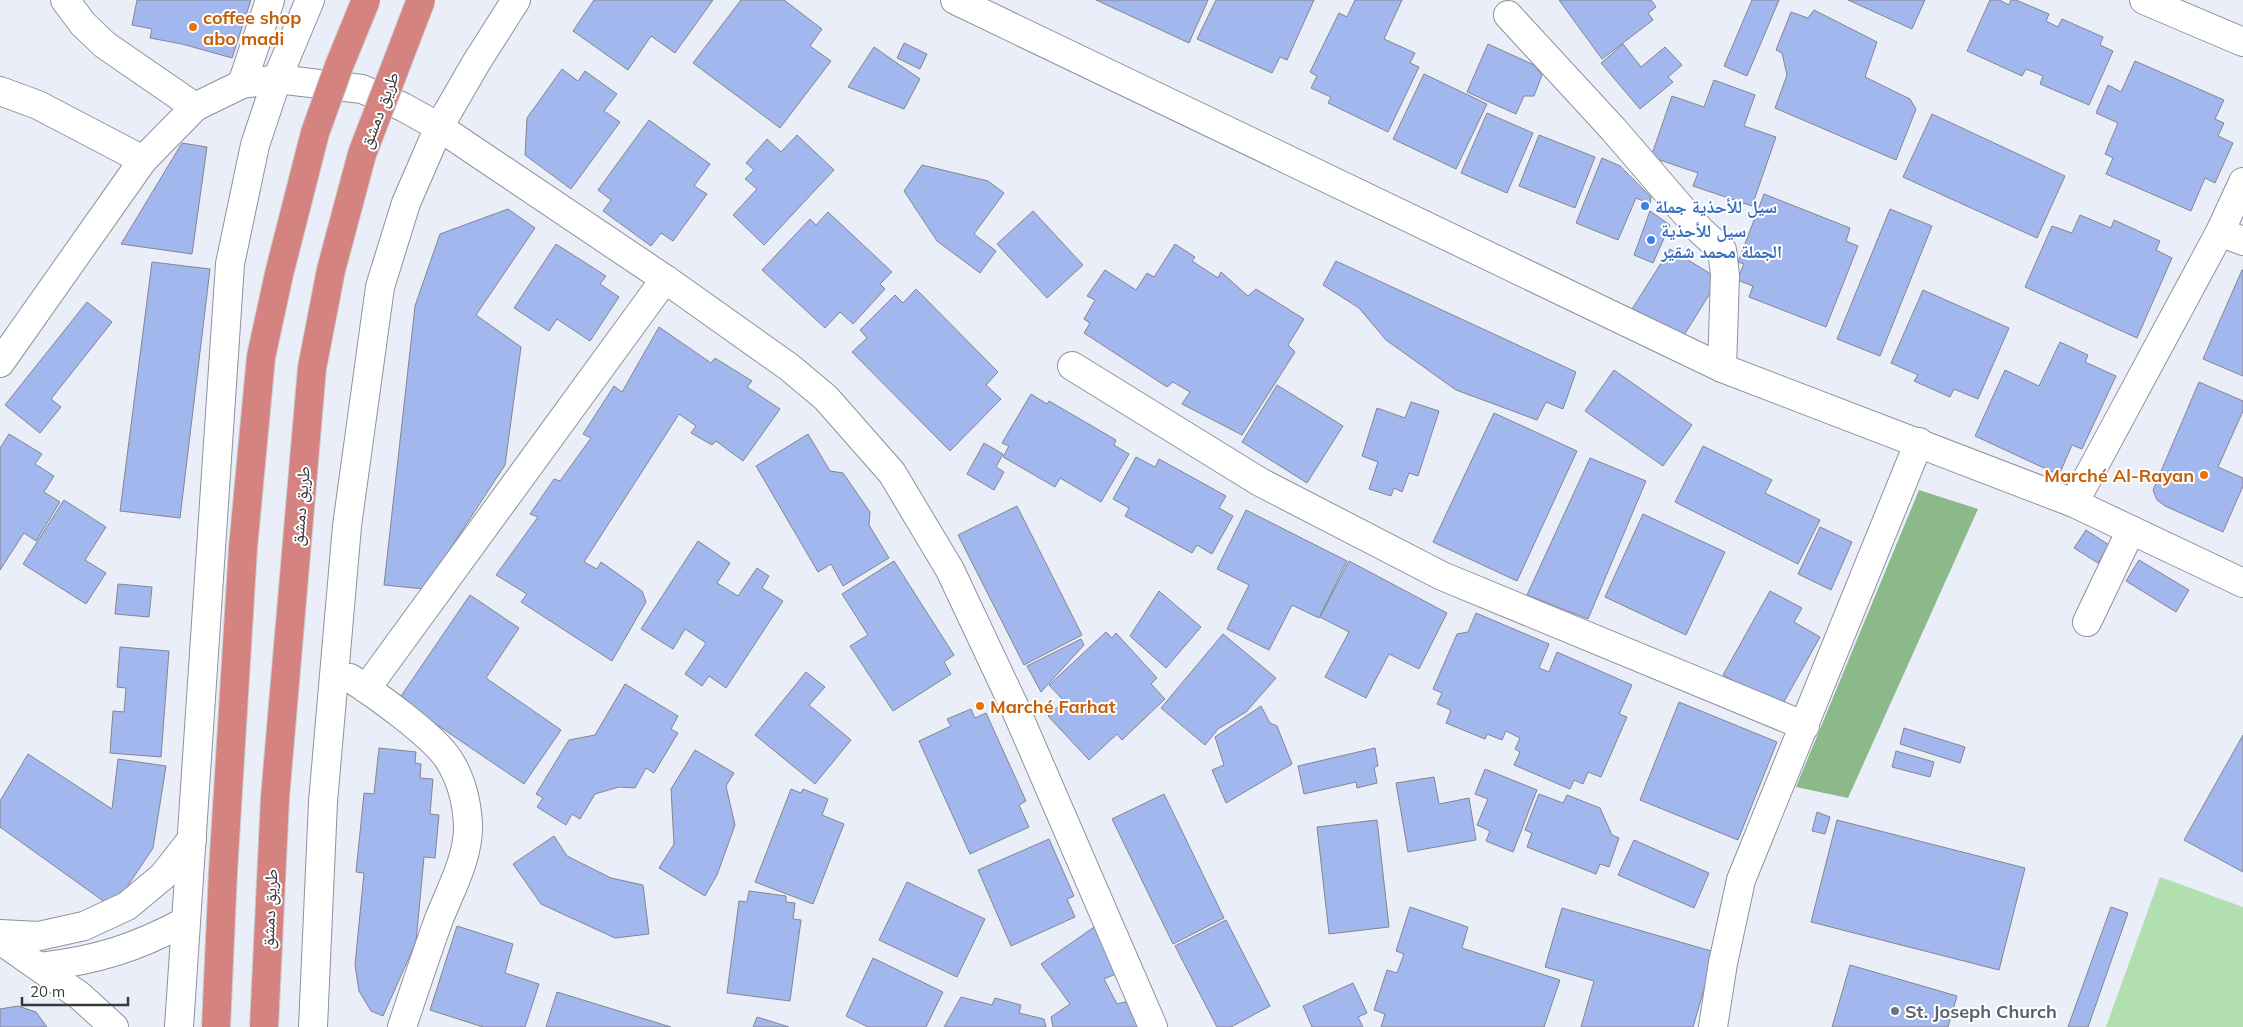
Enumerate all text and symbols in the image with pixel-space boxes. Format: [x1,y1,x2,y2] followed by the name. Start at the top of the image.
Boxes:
[203,6,301,50] place label: coffee shop abo madi
[187,21,199,33] marker: coffee shop abo madi
[354,68,404,152] street label: طريق دمشق
[1655,195,1777,218] place label: سيل للأحذية جملة
[1639,200,1651,212] marker: سيل للأحذية جملة
[1660,219,1782,263] place label: سيل للأحذية الجملة محمد شقير
[1645,234,1657,246] marker: سيل للأحذية الجملة محمد شقير
[2044,464,2194,487] place label: Marché Al-Rayan
[285,465,315,547] street label: طريق دمشق
[2198,469,2210,481] marker: Marché Al-Rayan
[990,695,1116,718] place label: Marché Farhat
[974,700,986,712] marker: Marché Farhat
[255,868,283,950] street label: طريق دمشق
[22,974,129,1006] scale bar
[30,982,65,1001] text: 20 m
[1905,1000,2057,1023] place label: St. Joseph Church
[1889,1005,1901,1017] marker: St. Joseph Church

